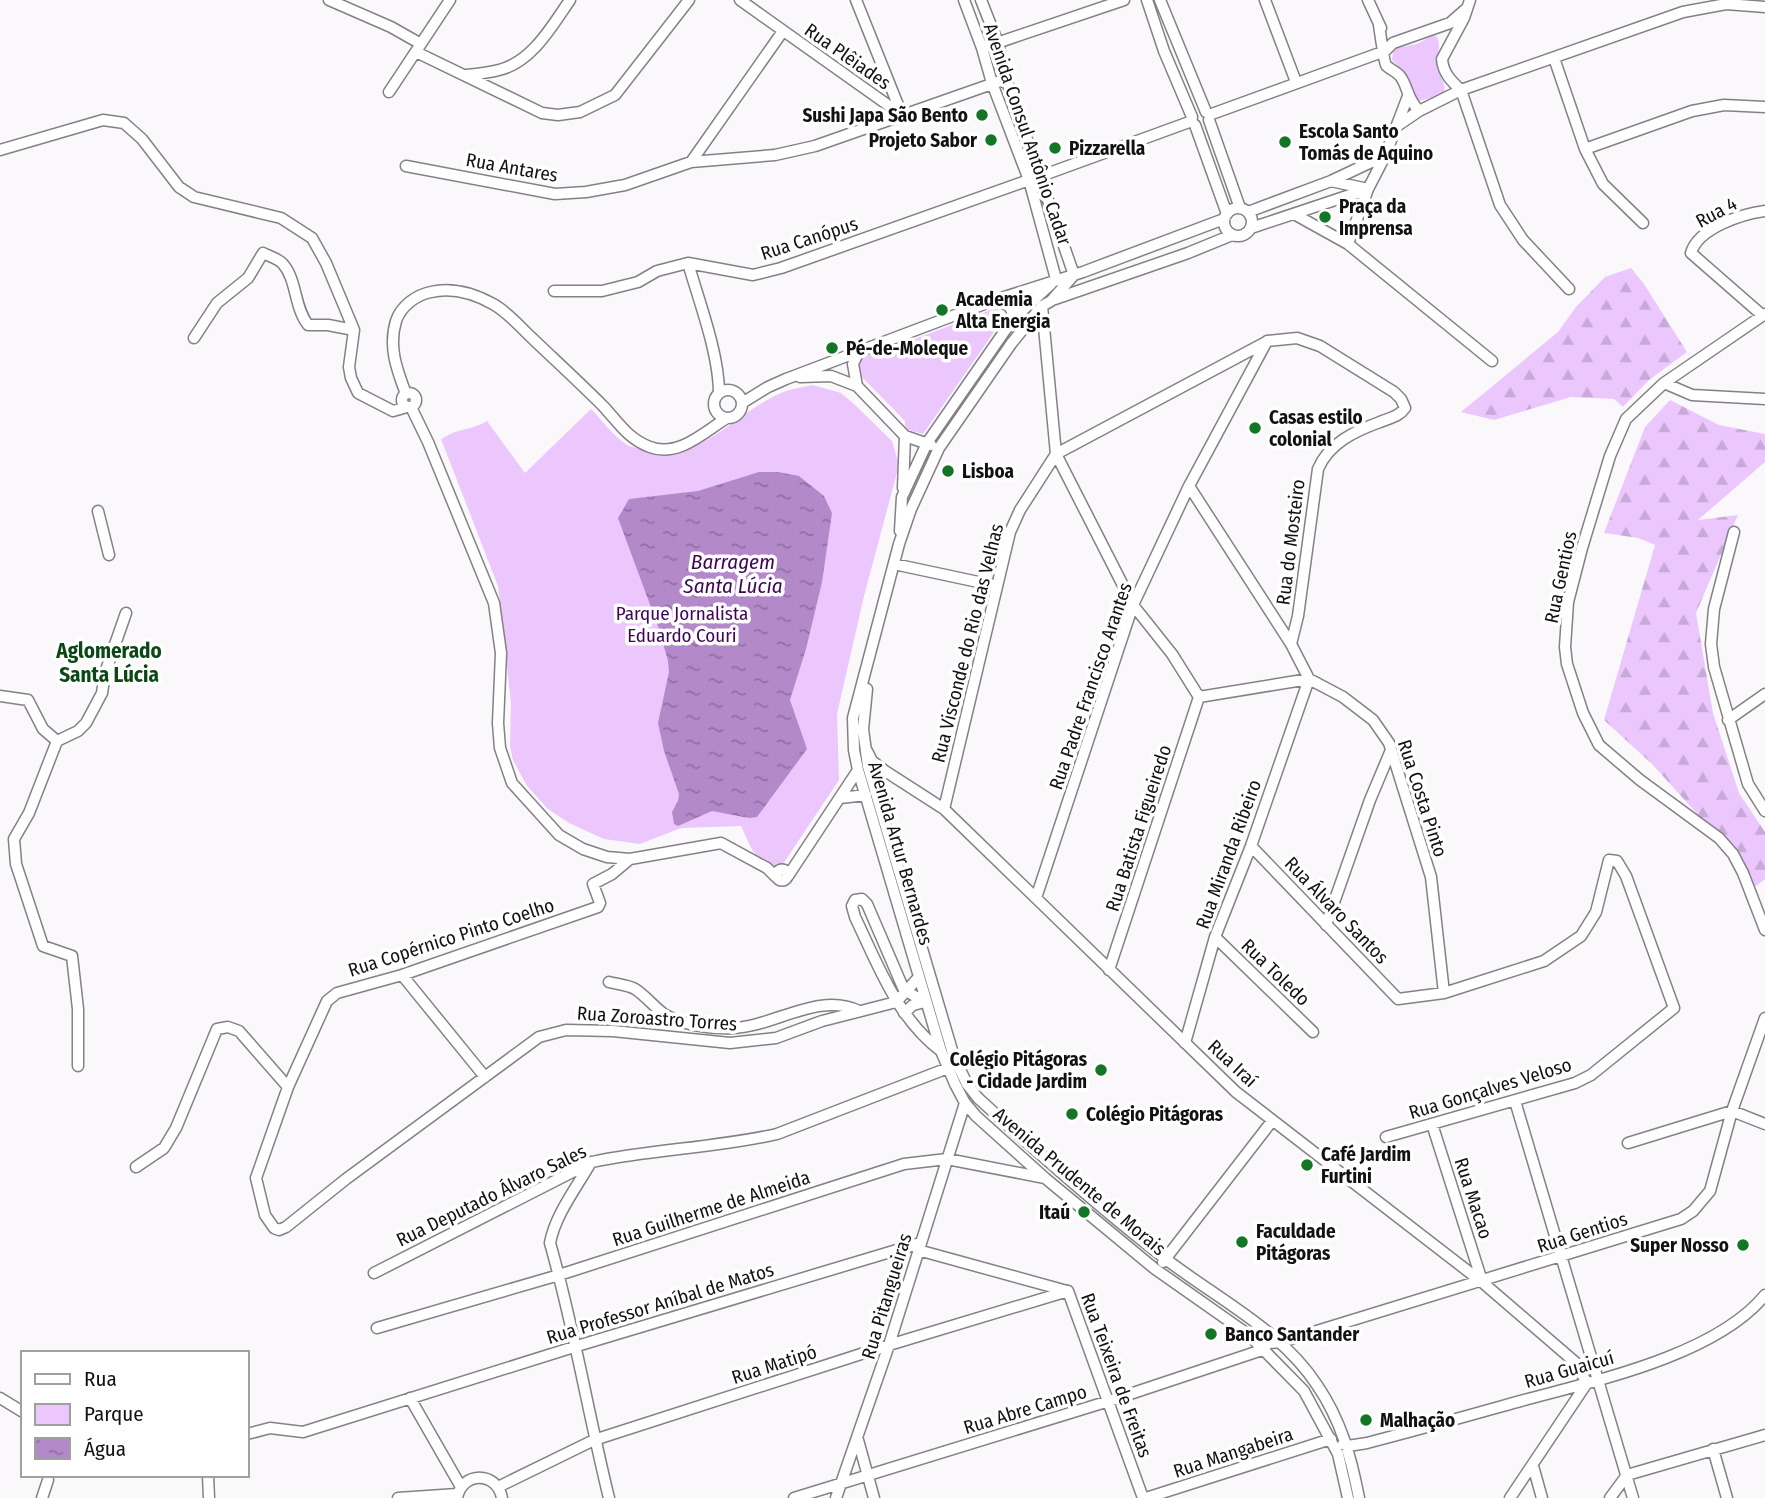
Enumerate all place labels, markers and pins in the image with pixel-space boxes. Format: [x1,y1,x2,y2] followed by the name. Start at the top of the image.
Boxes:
[803,104,968,127] place label: Sushi Japa São Bento
[974,107,990,123] marker: Sushi Japa São Bento
[1299,120,1433,165] place label: Escola Santo Tomás de Aquino
[869,129,978,152] place label: Projeto Sabor
[983,132,999,148] marker: Projeto Sabor
[1277,134,1293,150] marker: Escola Santo Tomás de Aquino
[1069,137,1145,160] place label: Pizzarella
[1047,140,1063,156] marker: Pizzarella
[1339,195,1413,240] place label: Praça da Imprensa
[1317,209,1333,225] marker: Praça da Imprensa
[955,288,1050,333] place label: Academia Alta Energia
[934,302,950,318] marker: Academia Alta Energia
[846,337,968,360] place label: Pé-de-Moleque
[824,340,840,356] marker: Pé-de-Moleque
[1269,406,1363,451] place label: Casas estilo colonial
[1247,420,1263,436] marker: Casas estilo colonial
[962,460,1014,483] place label: Lisboa
[940,463,956,479] marker: Lisboa
[950,1048,1088,1093] place label: Colégio Pitágoras - Cidade Jardim
[1093,1062,1109,1078] marker: Colégio Pitágoras - Cidade Jardim
[1086,1103,1224,1126] place label: Colégio Pitágoras
[1064,1106,1080,1122] marker: Colégio Pitágoras
[1321,1143,1411,1188] place label: Café Jardim Furtini
[1299,1157,1315,1173] marker: Café Jardim Furtini
[1039,1201,1070,1224] place label: Itaú
[1076,1204,1092,1220] marker: Itaú
[1256,1220,1336,1265] place label: Faculdade Pitágoras
[1234,1234,1250,1250] marker: Faculdade Pitágoras
[1630,1234,1729,1257] place label: Super Nosso
[1735,1237,1751,1253] marker: Super Nosso
[1225,1323,1360,1346] place label: Banco Santander
[1203,1326,1219,1342] marker: Banco Santander
[1380,1409,1455,1432] place label: Malhação
[1358,1412,1374,1428] marker: Malhação

